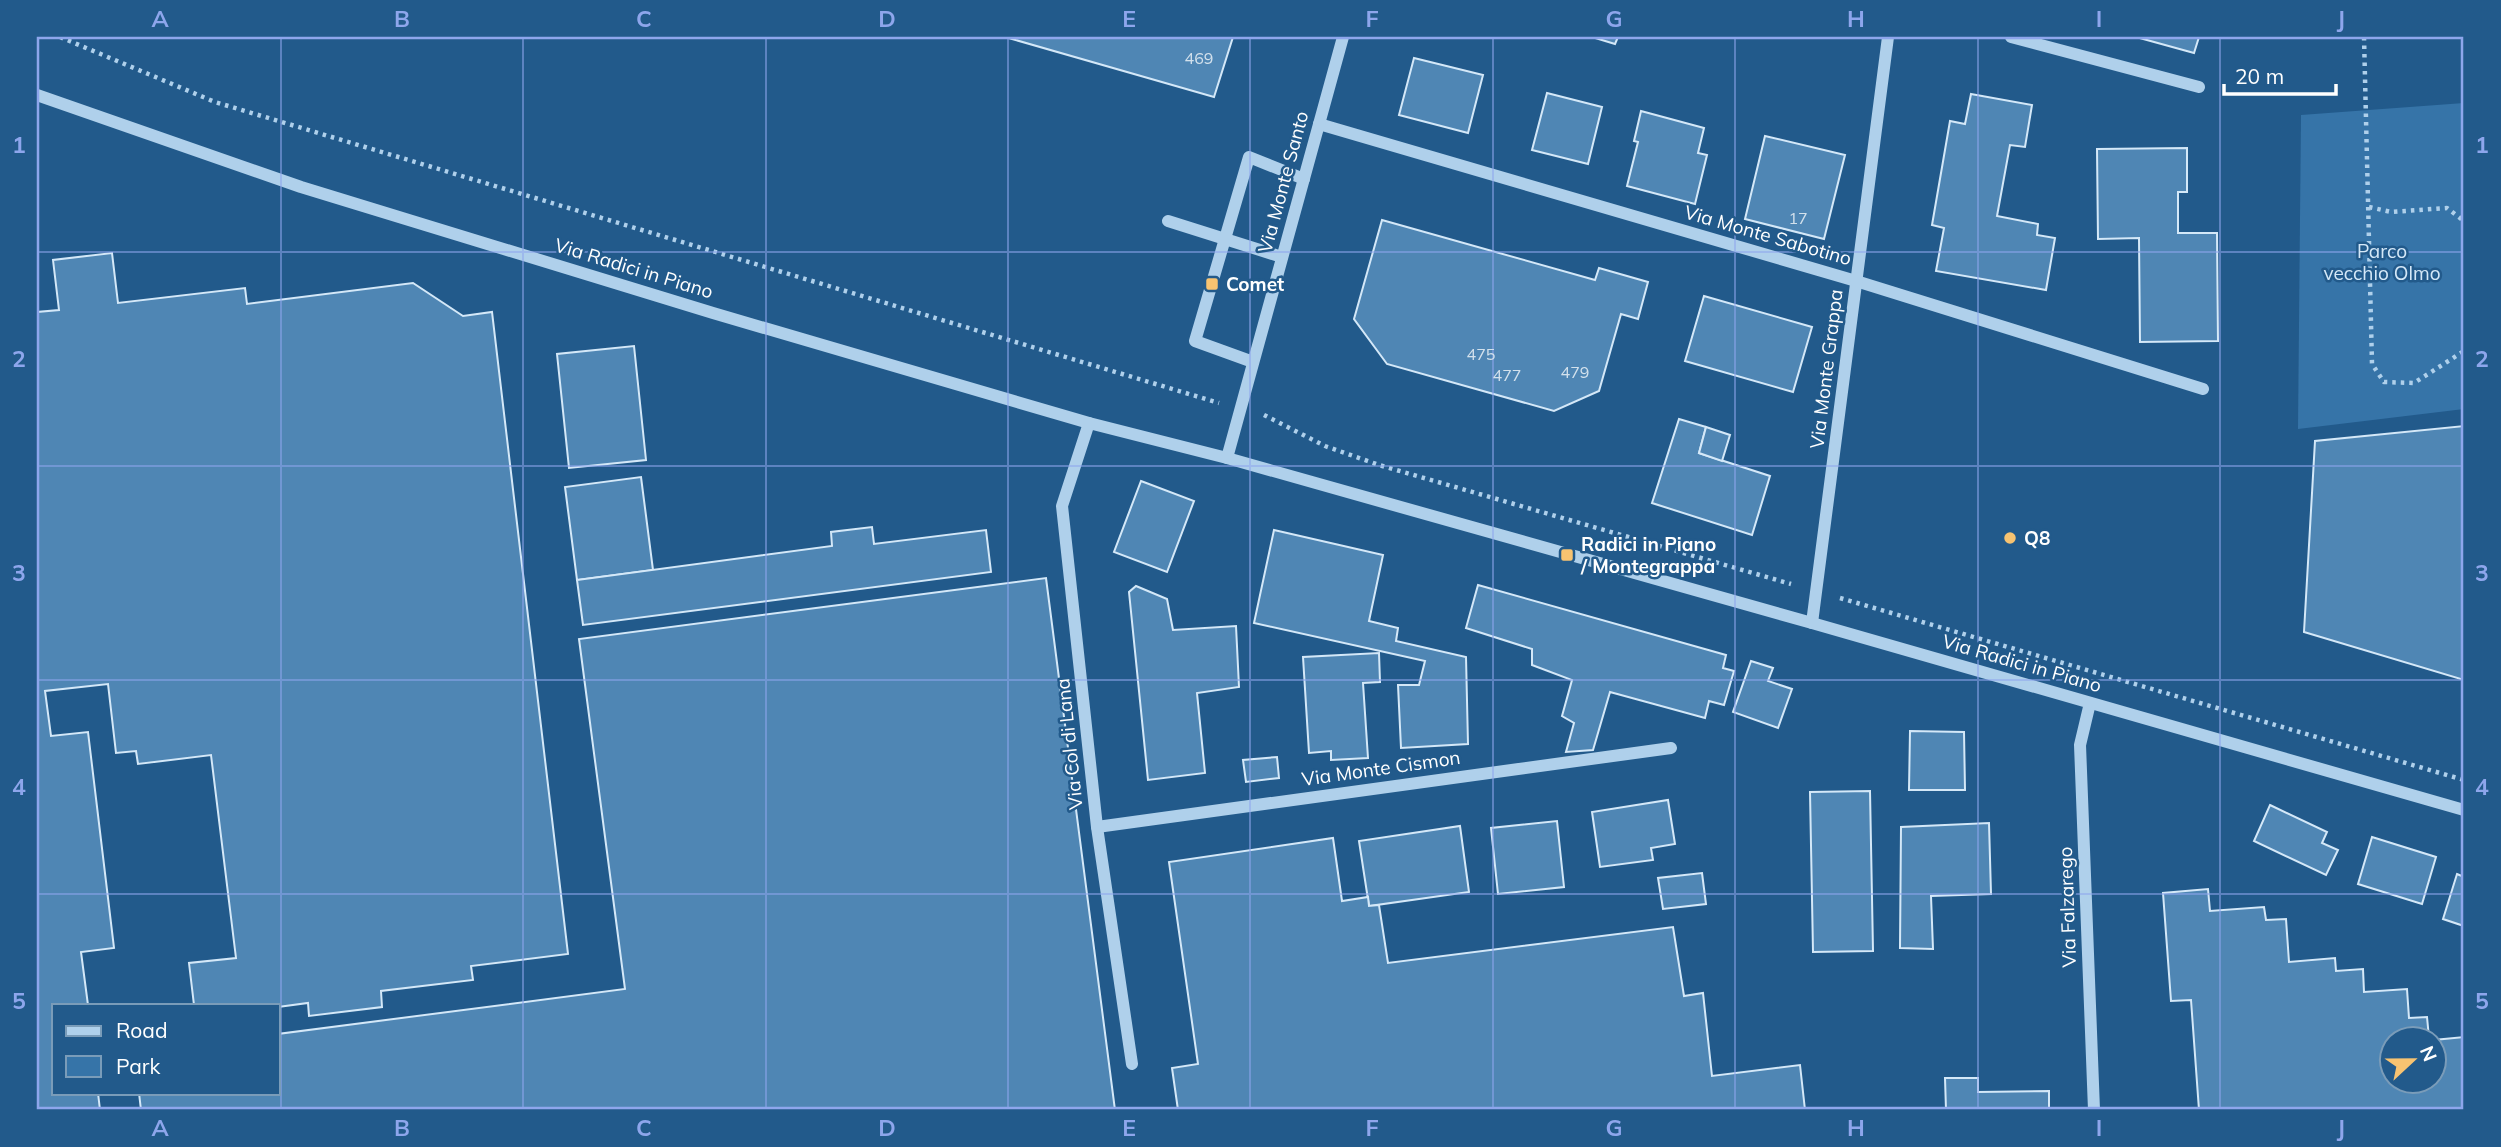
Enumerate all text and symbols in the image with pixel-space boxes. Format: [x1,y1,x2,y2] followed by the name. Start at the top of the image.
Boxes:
[151,4,169,33] text: A
[394,4,410,33] text: B
[636,4,652,33] text: C
[878,4,896,33] text: D
[1122,4,1136,33] text: E
[1365,4,1379,33] text: F
[1605,4,1623,33] text: G
[1847,4,1865,33] text: H
[2096,4,2102,33] text: I
[2337,4,2345,33] text: J
[1185,48,1213,68] house number: 469
[2224,52,2336,96] scale bar
[2235,63,2284,89] text: 20 m
[1253,108,1313,256] street label: Via Monte Santo
[12,130,26,159] text: 1
[2475,130,2489,159] text: 1
[1682,200,1854,270] street label: Via Monte Sabotino
[1788,208,1808,228] house number: 17
[552,232,716,304] street label: Via Radici in Piano
[2323,239,2441,285] park label: Parco vecchio Olmo
[1226,272,1284,296] place label: Comet
[1204,276,1220,292] marker: Comet
[1804,288,1848,450] street label: Via Monte Grappa
[12,344,26,373] text: 2
[1467,344,1495,364] house number: 475
[2475,344,2489,373] text: 2
[1561,362,1589,382] house number: 479
[1493,365,1521,385] house number: 477
[2024,526,2050,550] place label: Q8
[2002,530,2018,546] marker: Q8
[1580,532,1716,578] place label: Radici in Piano / Montegrappa
[1559,547,1575,563] marker: Radici in Piano / Montegrappa
[12,558,26,587] text: 3
[2475,558,2489,587] text: 3
[1940,629,2104,697] street label: Via Radici in Piano
[1050,677,1088,811] street label: Via Col di Lana
[1300,745,1462,791] street label: Via Monte Cismon
[12,772,26,801] text: 4
[2475,772,2489,801] text: 4
[2053,846,2081,968] street label: Via Falzarego
[12,986,26,1015] text: 5
[2475,986,2489,1015] text: 5
[52,1004,280,1094] legend
[116,1017,167,1043] text: Road
[2378,1024,2448,1094] north arrow
[2415,1042,2443,1065] text: N
[116,1053,160,1079] text: Park
[151,1113,169,1142] text: A
[394,1113,410,1142] text: B
[636,1113,652,1142] text: C
[878,1113,896,1142] text: D
[1122,1113,1136,1142] text: E
[1365,1113,1379,1142] text: F
[1605,1113,1623,1142] text: G
[1847,1113,1865,1142] text: H
[2096,1113,2102,1142] text: I
[2337,1113,2345,1142] text: J

